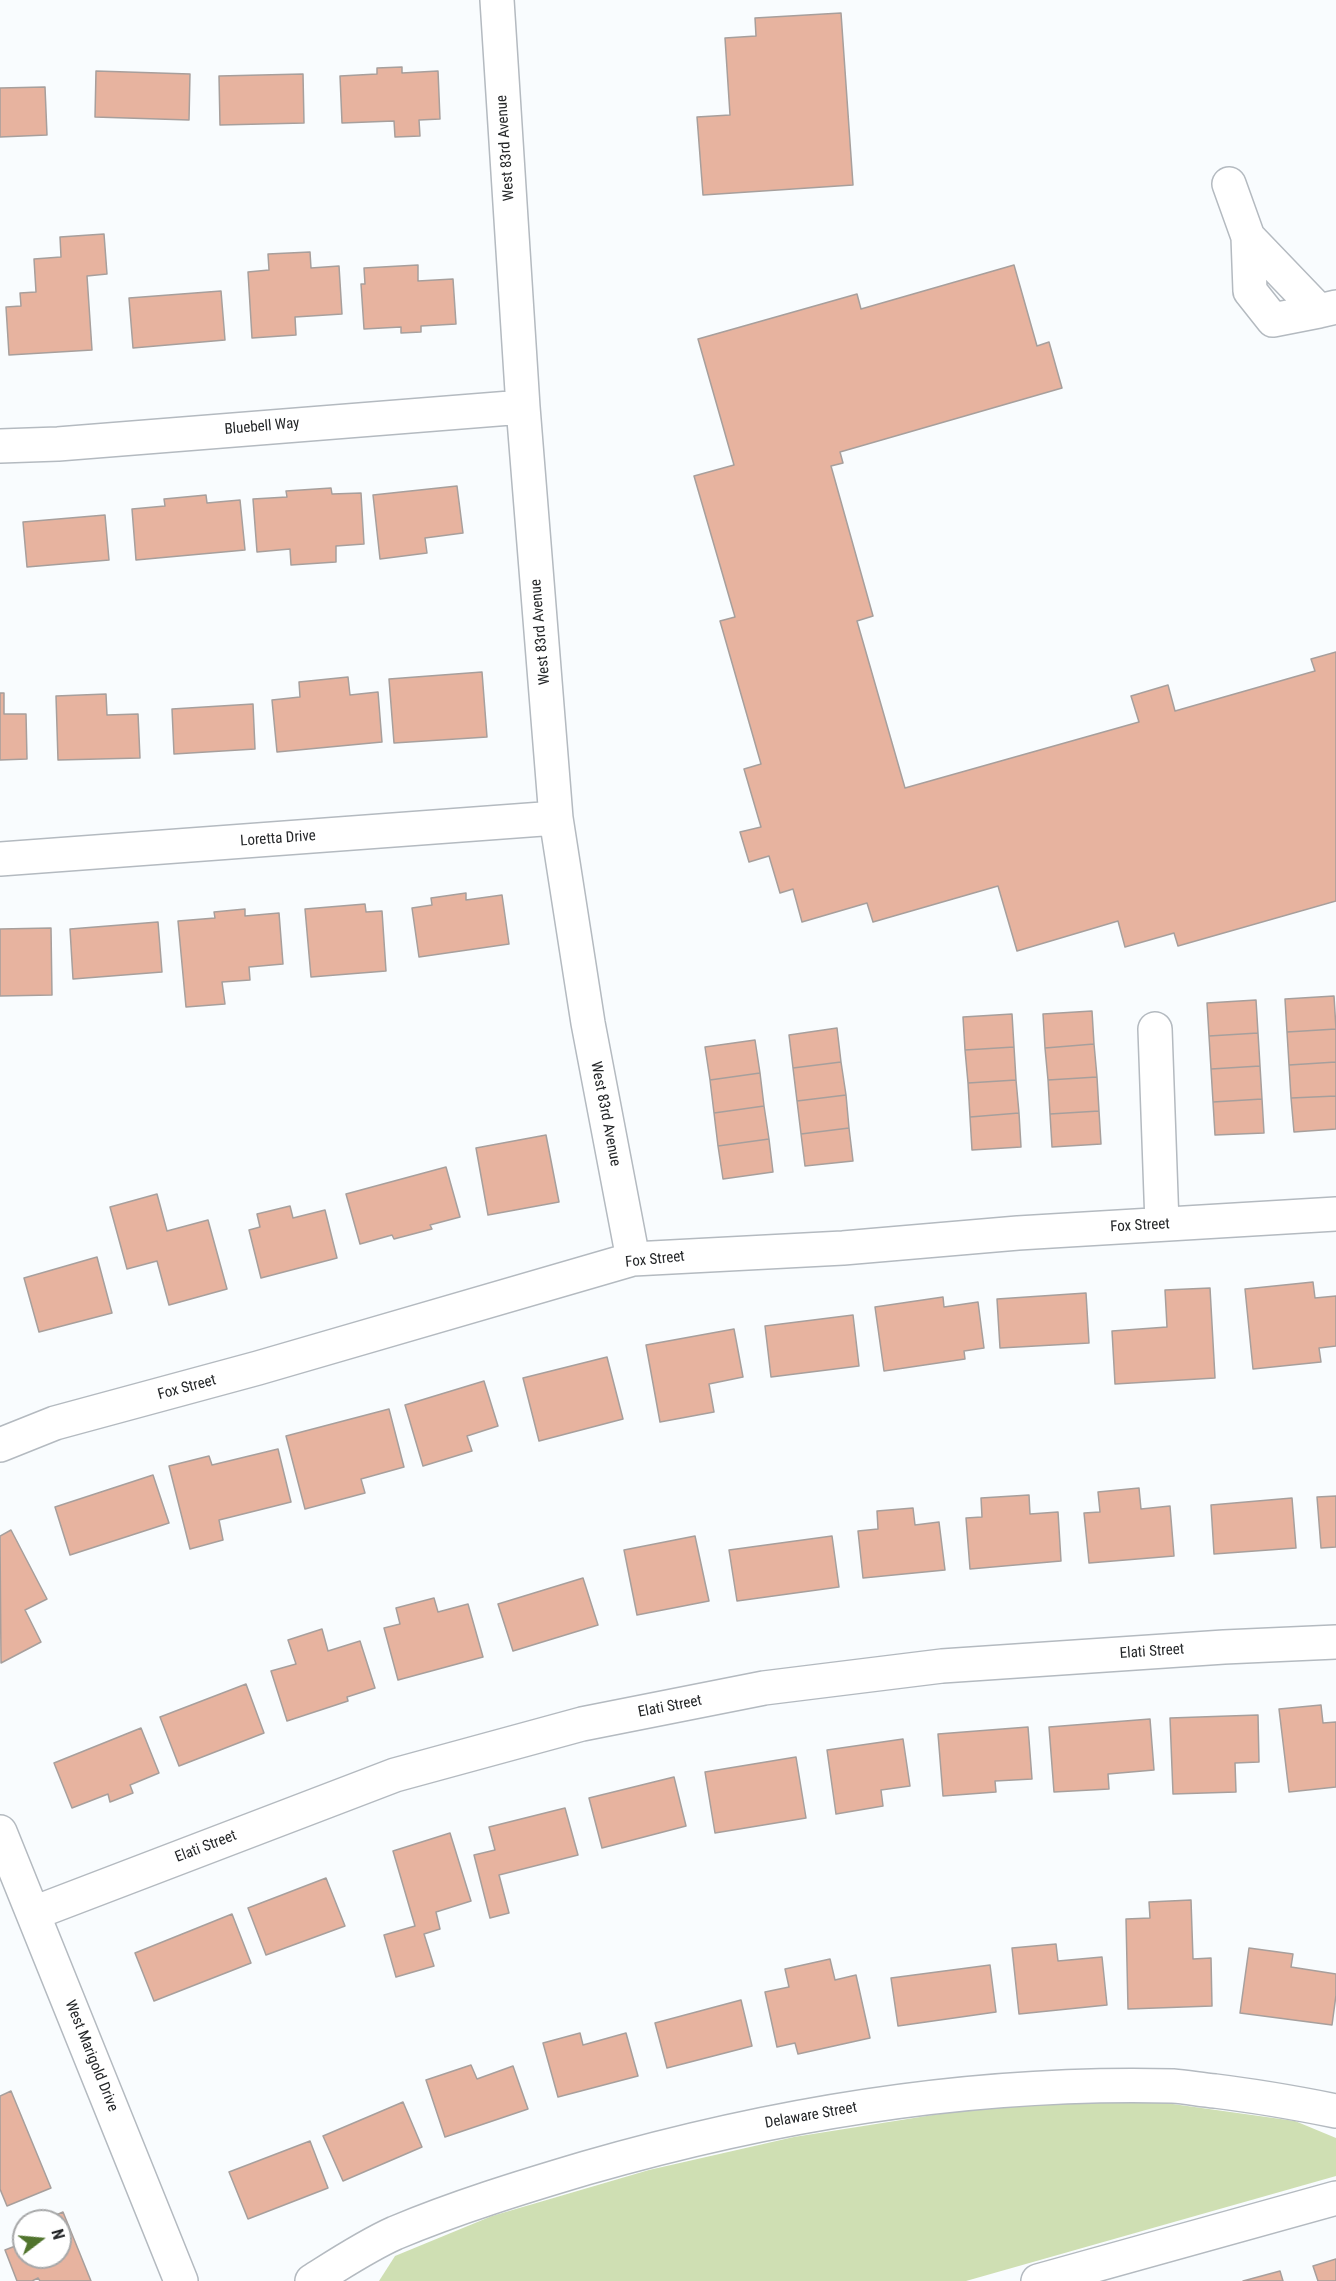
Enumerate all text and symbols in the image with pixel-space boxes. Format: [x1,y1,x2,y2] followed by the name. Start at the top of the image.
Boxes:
[493,94,519,202] street label: West 83rd Avenue
[224,415,300,439] street label: Bluebell Way
[527,578,555,686] street label: West 83rd Avenue
[240,827,316,851] street label: Loretta Drive
[586,1060,624,1168] street label: West 83rd Avenue
[1110,1215,1170,1237] street label: Fox Street
[624,1248,686,1272] street label: Fox Street
[156,1372,218,1404] street label: Fox Street
[1119,1641,1185,1663] street label: Elati Street
[637,1692,703,1722] street label: Elati Street
[173,1827,239,1867] street label: Elati Street
[60,1998,122,2114] street label: West Marigold Drive
[764,2099,858,2133] street label: Delaware Street
[12,2209,72,2269] north arrow
[47,2227,68,2242] text: N

